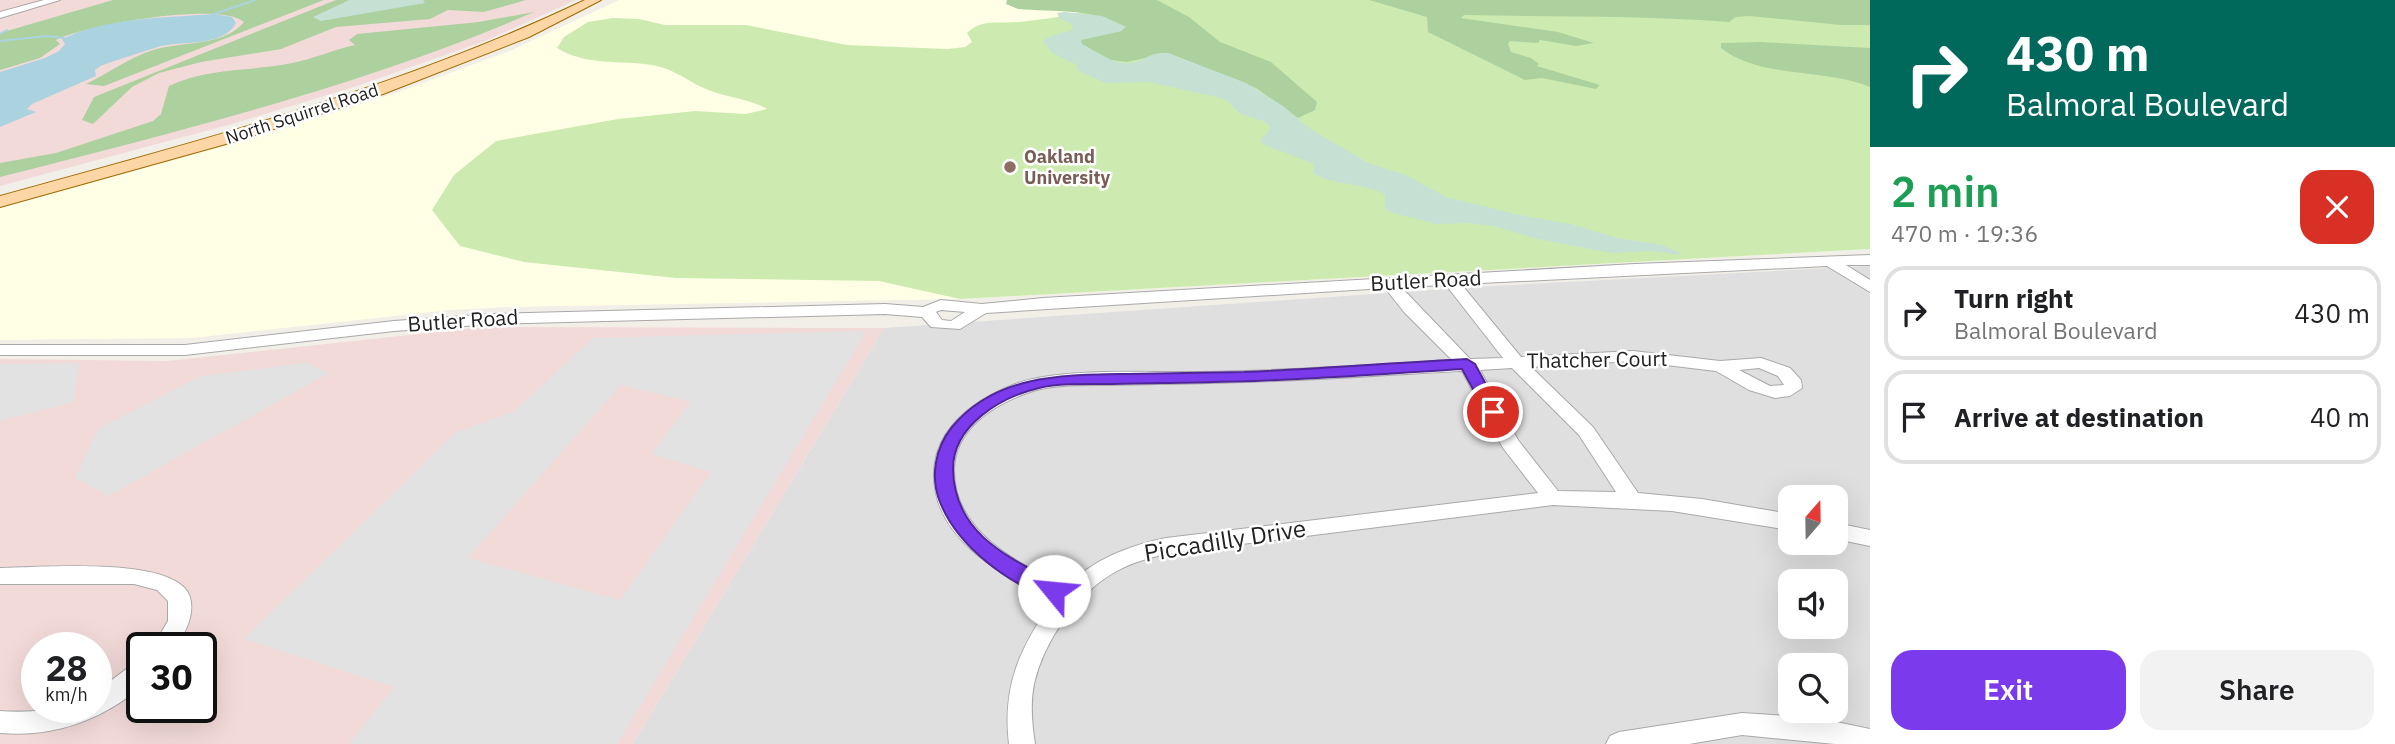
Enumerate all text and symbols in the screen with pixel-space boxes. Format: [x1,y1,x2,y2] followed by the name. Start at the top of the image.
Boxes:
[2006,21,2150,84] text: 430 m
[1891,28,1982,119] icon: right
[222,78,381,149] street label: North Squirrel Road
[2006,83,2289,125] text: Balmoral Boulevard
[1024,145,1110,189] place label: Oakland University
[1002,159,1018,175] marker: Oakland University
[1891,164,2000,219] text: 2 min
[2300,170,2374,244] button: close
[1891,218,2038,248] text: 470 m · 19:36
[1370,263,1482,297] street label: Butler Road
[1954,281,2073,315] text: Turn right
[1895,294,1933,332] icon: right
[2294,296,2370,330] text: 430 m
[406,302,519,338] street label: Butler Road
[1954,315,2158,345] text: Balmoral Boulevard
[1526,344,1668,374] street label: Thatcher Court
[1463,382,1523,442] pin
[1474,393,1512,431] icon: arrive
[1895,398,1933,436] icon: arrive
[1954,400,2204,434] text: Arrive at destination
[2310,400,2370,434] text: 40 m
[1778,485,1848,555] north arrow
[1778,485,1848,723] map controls
[1142,511,1308,569] street label: Piccadilly Drive
[1017,554,1091,628] position arrow
[1778,569,1848,639] button: sound
[126,632,217,723] speed limit sign: 30
[45,645,88,691] text: 28
[1891,650,2126,730] button: Exit
[2140,650,2374,730] button: Share
[1778,653,1848,723] button: search
[45,683,88,706] text: km/h

